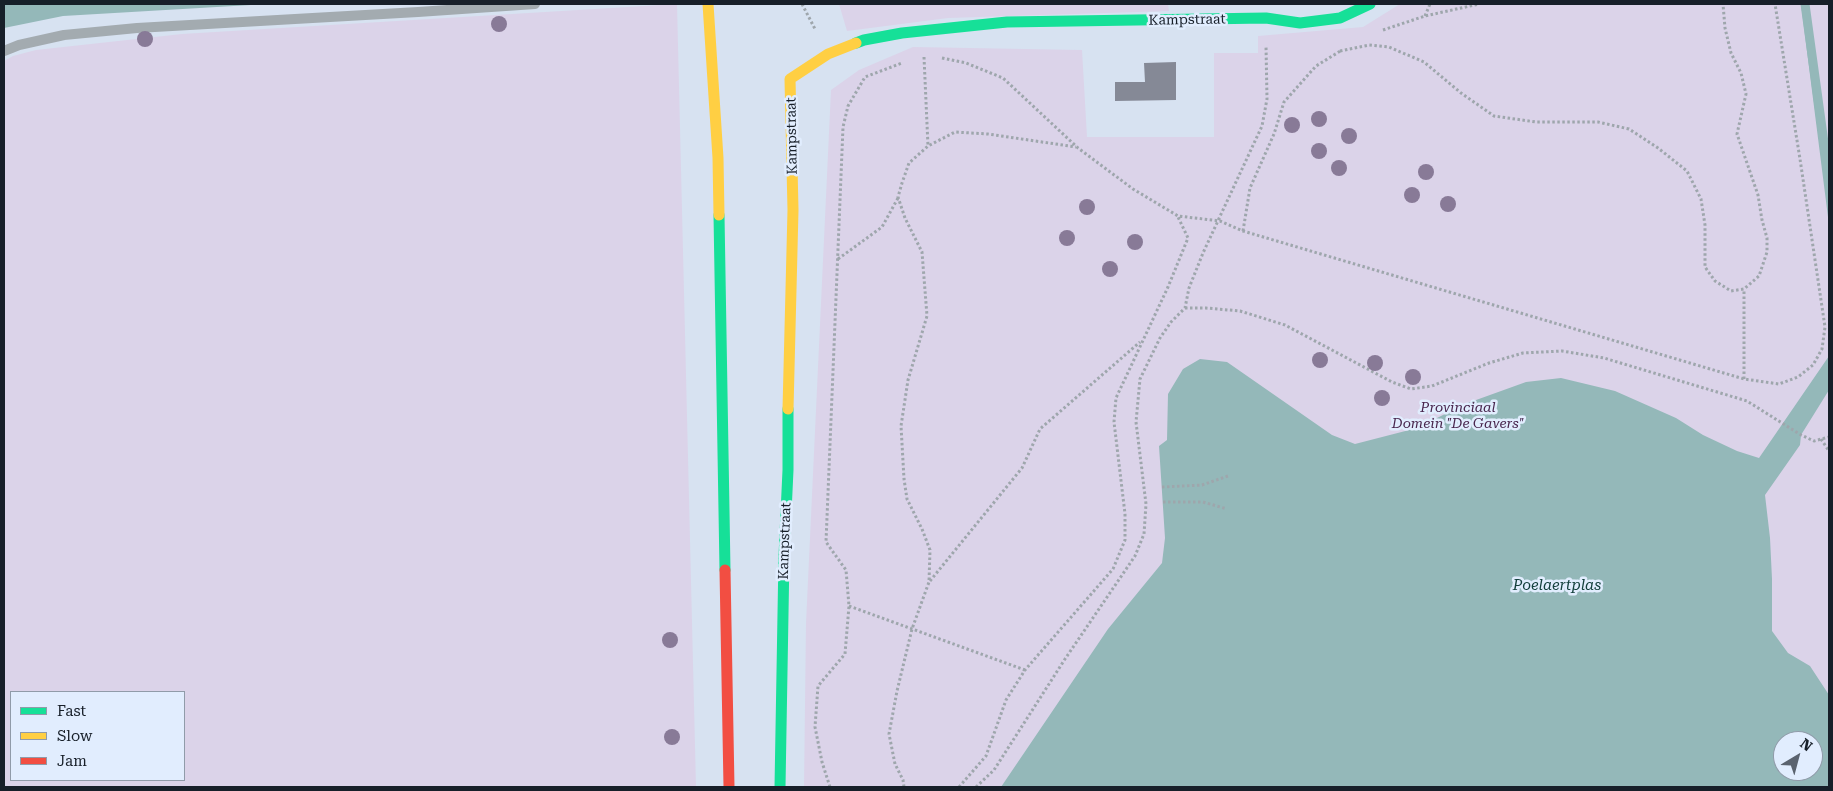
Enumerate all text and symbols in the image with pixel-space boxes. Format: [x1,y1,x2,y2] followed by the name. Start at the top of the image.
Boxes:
[1148,11,1226,29] street label: Kampstraat
[783,97,801,175] street label: Kampstraat
[1392,400,1524,432] park label: Provinciaal Domein "De Gavers"
[775,502,795,580] street label: Kampstraat
[1513,577,1601,595] water label: Poelaertplas
[10,691,185,781] legend
[57,702,86,720] text: Fast
[57,727,92,745] text: Slow
[1773,731,1823,781] north arrow
[1797,735,1816,754] text: N
[57,752,87,770] text: Jam

